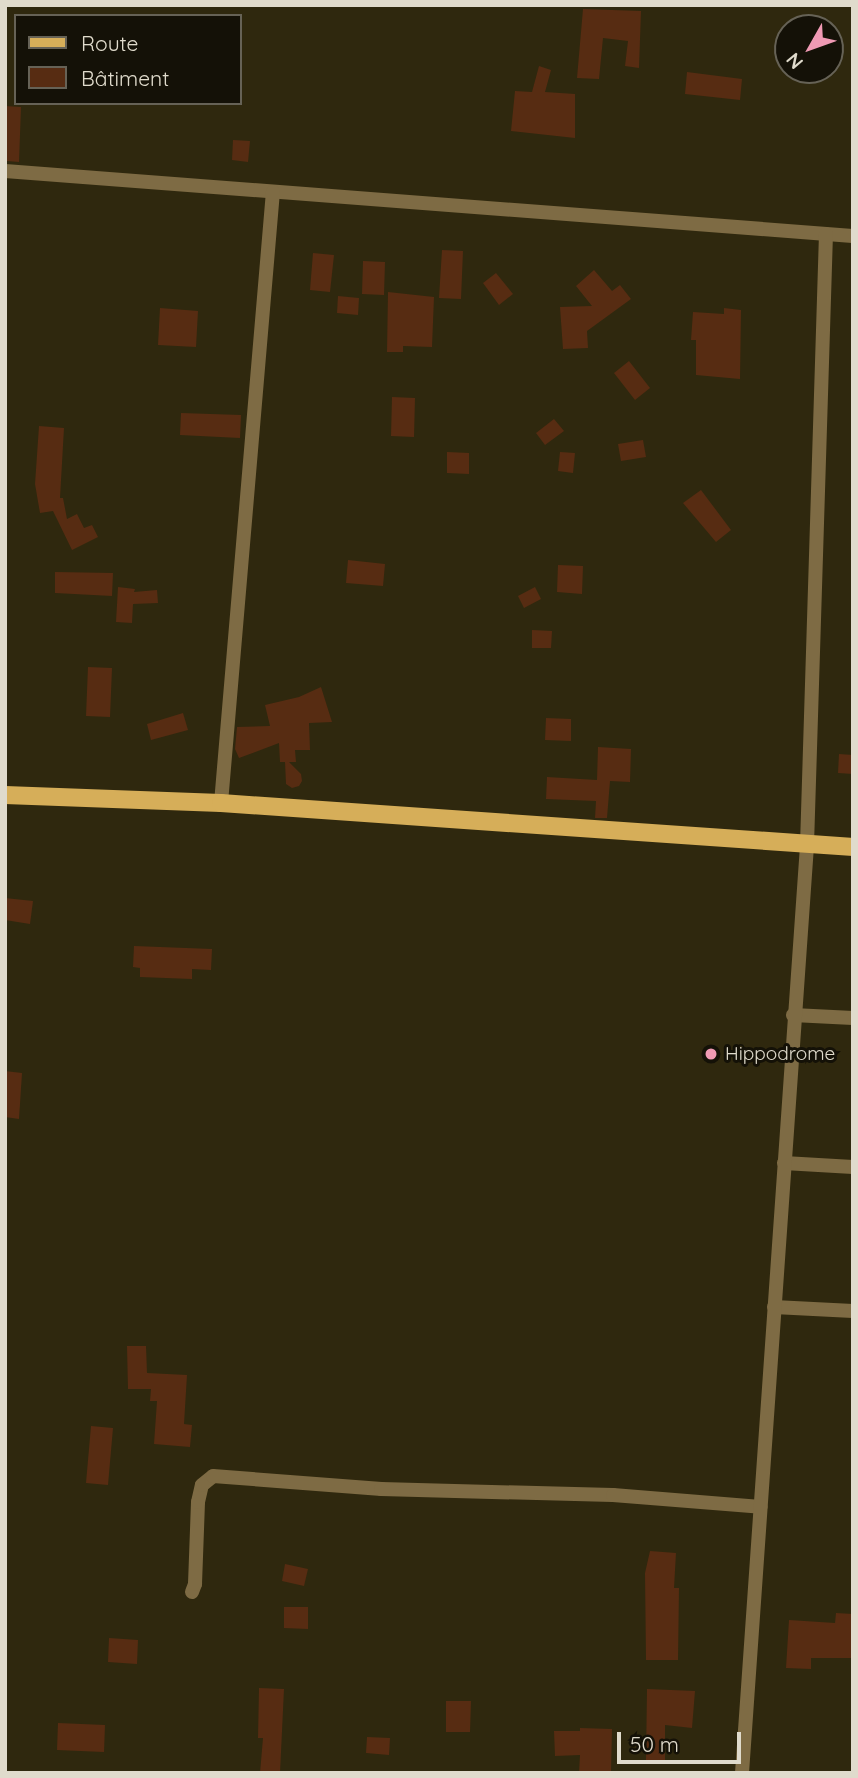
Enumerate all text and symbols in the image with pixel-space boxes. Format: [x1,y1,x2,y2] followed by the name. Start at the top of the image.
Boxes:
[14,14,242,105] legend
[774,14,844,84] north arrow
[81,30,138,56] text: Route
[781,48,808,74] text: N
[81,65,169,91] text: Bâtiment
[725,1043,835,1065] place label: Hippodrome
[703,1046,719,1062] marker: Hippodrome
[620,1718,744,1762] scale bar
[630,1731,679,1757] text: 50 m

